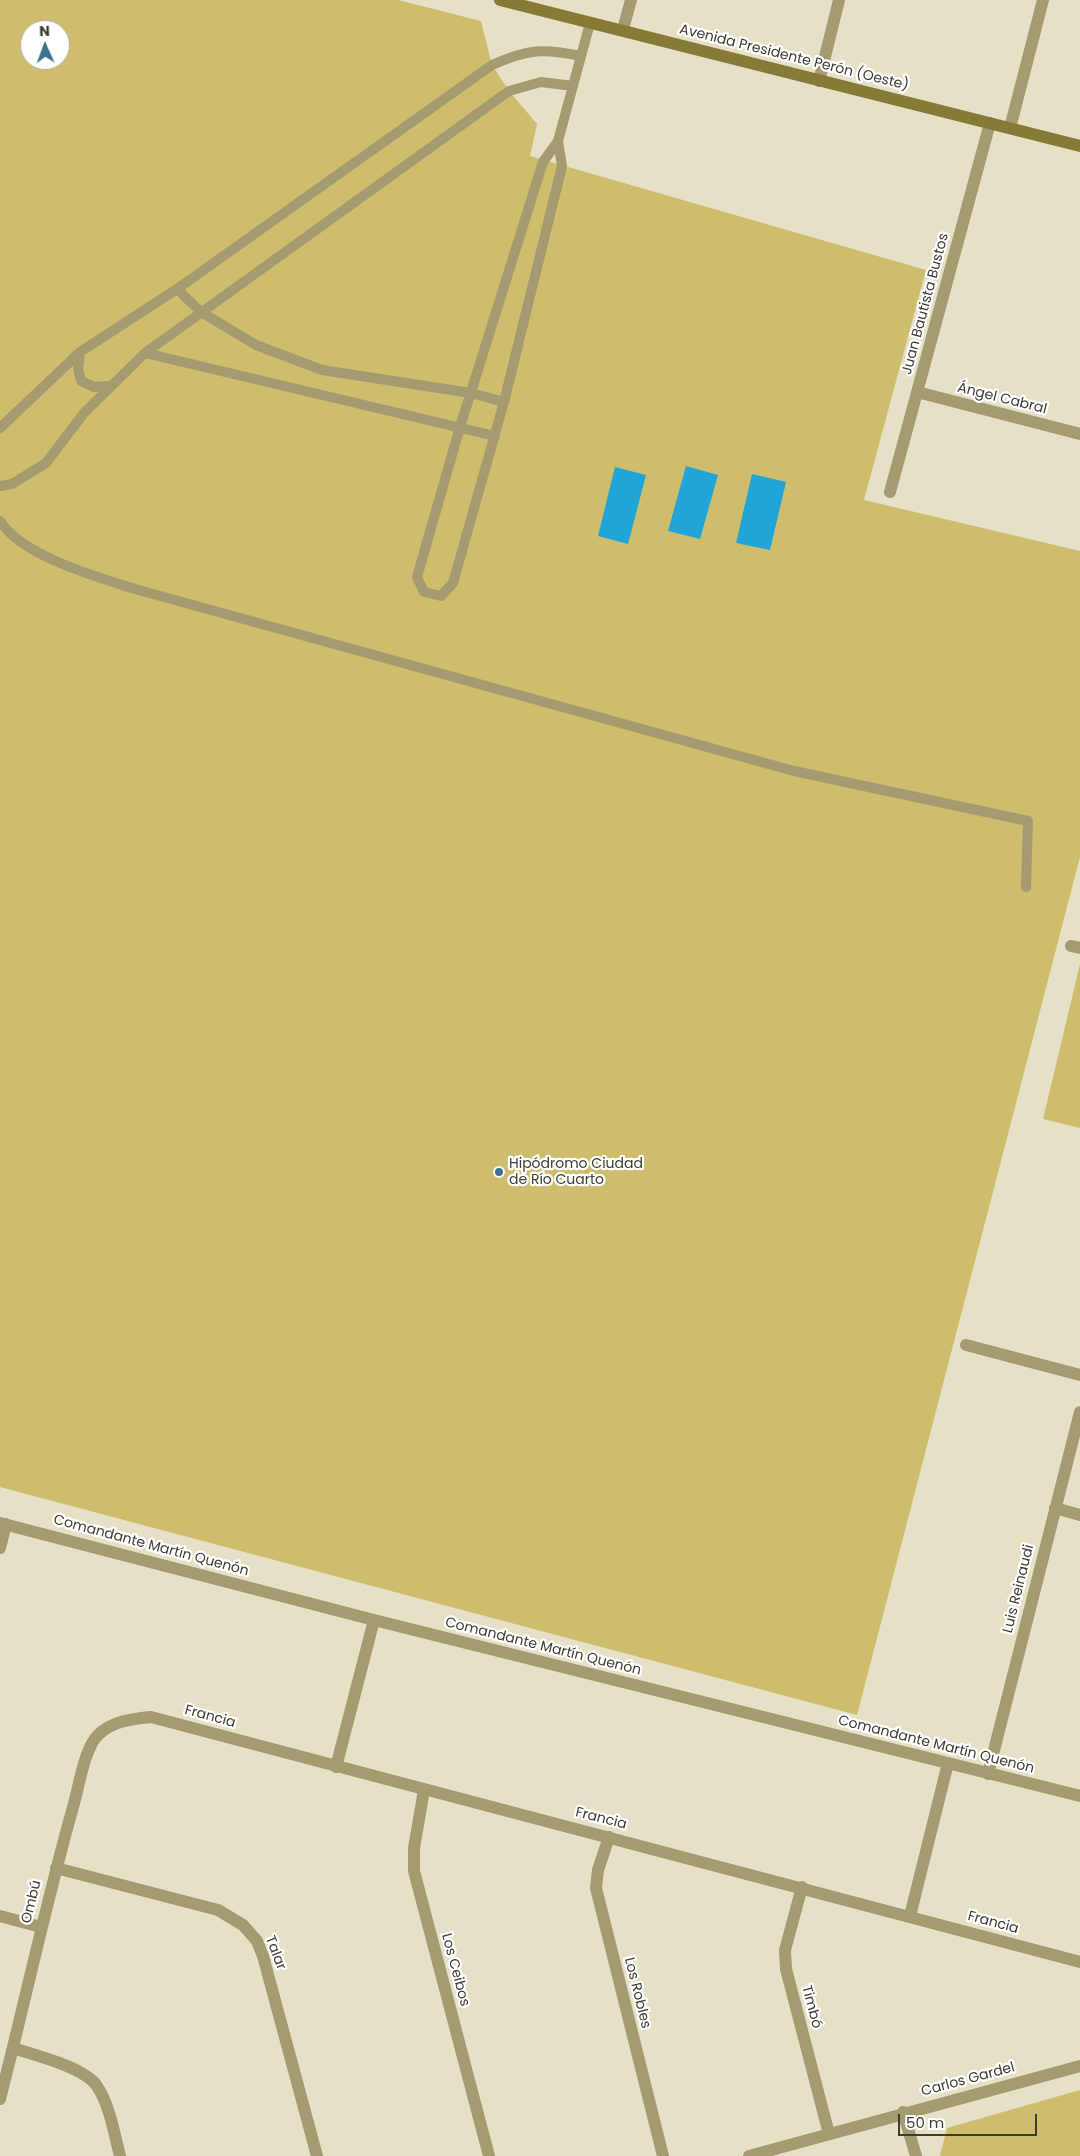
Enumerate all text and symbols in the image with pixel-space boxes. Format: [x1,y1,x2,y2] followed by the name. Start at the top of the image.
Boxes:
[20,20,70,70] north arrow
[39,21,50,41] text: N
[678,21,910,95] street label: Avenida Presidente Perón (Oeste)
[899,231,953,377] street label: Juan Bautista Bustos
[956,380,1048,418] street label: Ángel Cabral
[509,1156,643,1188] place label: Hipódromo Ciudad de Río Cuarto
[493,1166,505,1178] marker: Hipódromo Ciudad de Río Cuarto
[51,1512,251,1580] street label: Comandante Martín Quenón
[1000,1543,1038,1635] street label: Luis Reinaudi
[443,1614,643,1680] street label: Comandante Martín Quenón
[183,1702,237,1732] street label: Francia
[836,1712,1036,1778] street label: Comandante Martín Quenón
[574,1805,628,1833] street label: Francia
[19,1879,45,1925] street label: Ombú
[966,1908,1020,1938] street label: Francia
[437,1932,473,2008] street label: Los Ceibos
[261,1934,289,1972] street label: Talar
[620,1956,654,2030] street label: Los Robles
[797,1984,825,2030] street label: Timbó
[919,2059,1017,2101] street label: Carlos Gardel
[900,2104,1039,2136] scale bar
[906,2112,944,2133] text: 50 m

